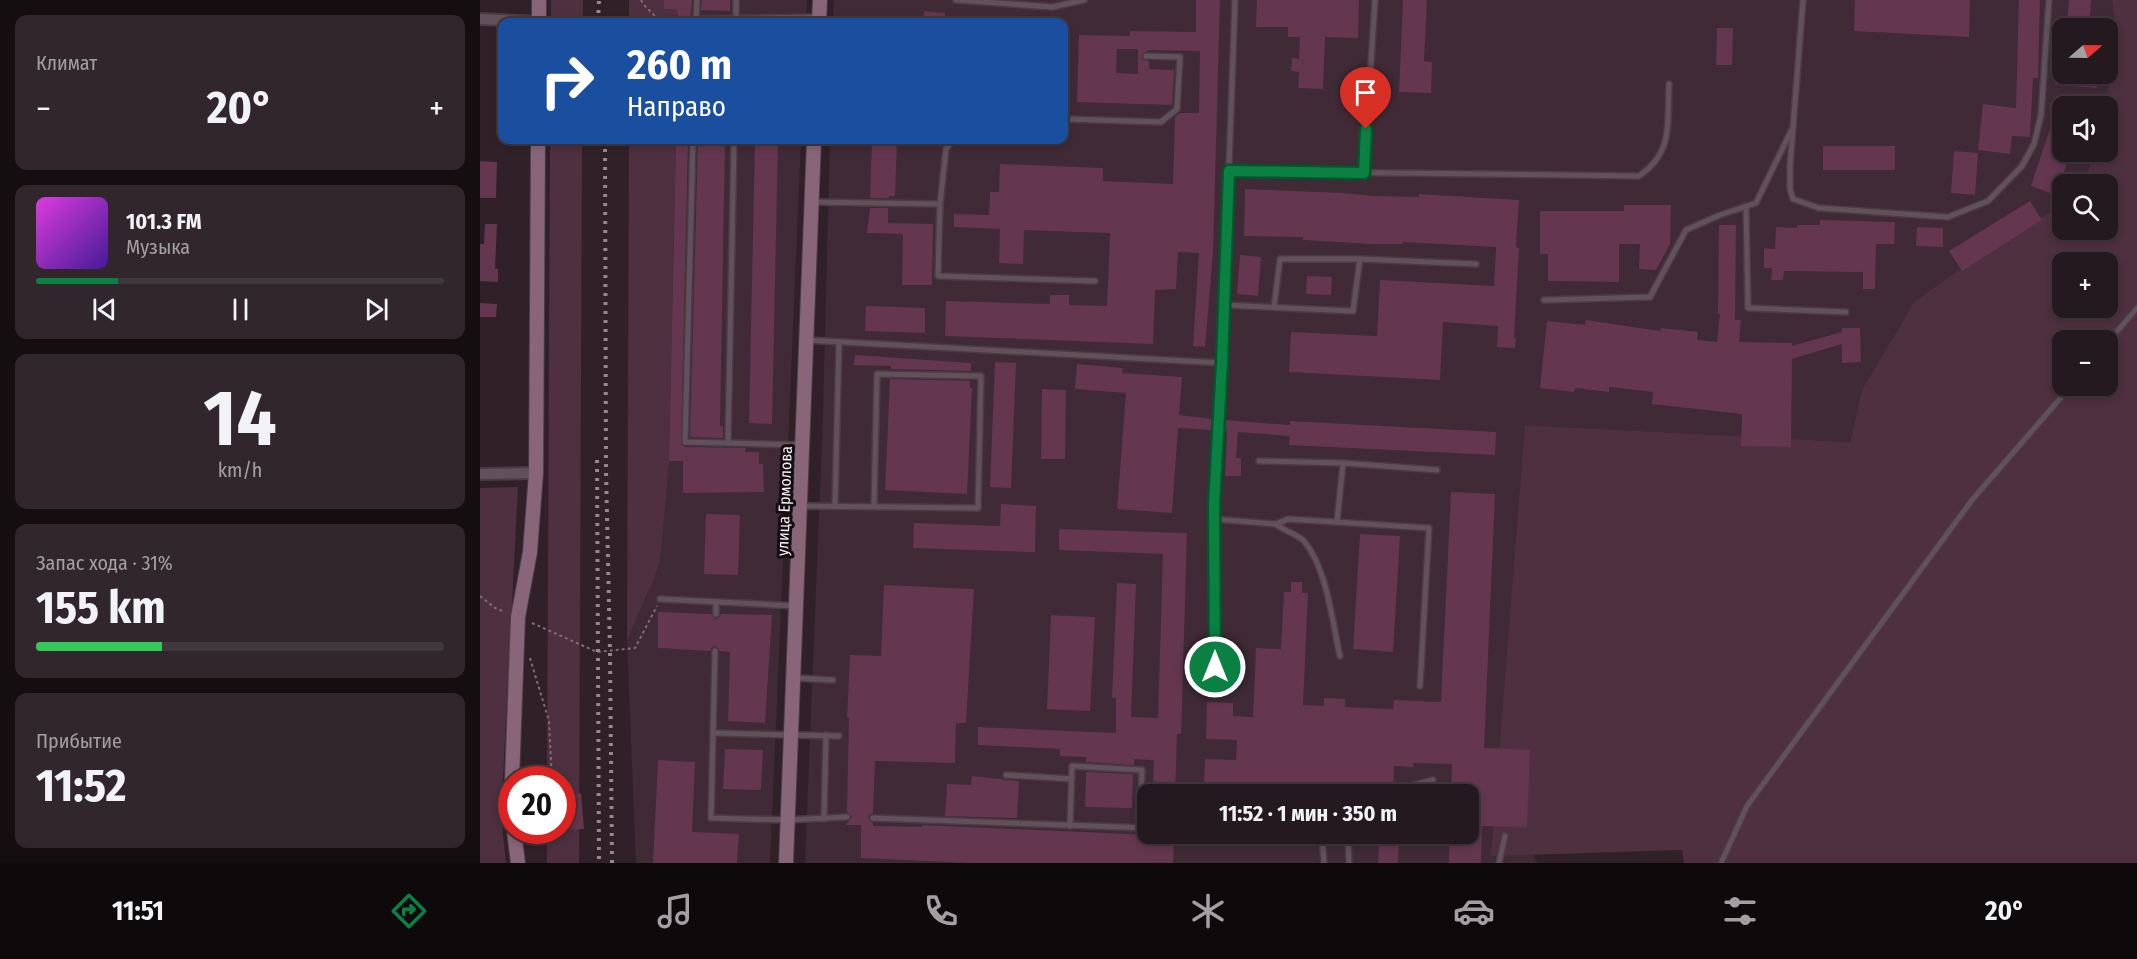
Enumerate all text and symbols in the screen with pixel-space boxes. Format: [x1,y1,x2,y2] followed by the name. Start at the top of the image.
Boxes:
[2052,18,2118,84] north arrow
[2052,18,2118,396] map controls
[627,40,732,90] text: 260 m
[528,42,606,120] icon: right
[36,51,97,75] text: Климат
[1340,67,1391,129] pin
[1349,76,1382,109] icon: arrive
[207,81,273,135] text: 20°
[36,89,51,129] text: −
[429,89,444,129] text: +
[627,91,726,123] text: Направо
[2052,96,2118,162] button: sound
[2052,174,2118,240] button: search
[126,208,201,235] text: 101.3 FM
[126,235,190,259] text: Музыка
[2052,252,2118,318] button: +
[88,293,121,326] icon: previous
[224,293,257,326] icon: pause
[360,293,393,326] icon: next
[2052,330,2118,396] button: −
[203,372,277,466] text: 14
[773,445,796,556] street label: улица Ермолова
[218,458,262,482] text: km/h
[36,551,173,575] text: Запас хода · 31%
[36,581,166,635] text: 155 km
[1183,635,1247,699] position arrow
[36,729,122,753] text: Прибытие
[36,759,126,813] text: 11:52
[498,766,576,844] speed limit sign: 20
[1219,800,1397,827] text: 11:52 · 1 мин · 350 m
[388,890,430,932] icon: directions
[654,890,696,932] icon: music
[920,890,962,932] icon: phone
[1187,890,1229,932] icon: climate
[1453,890,1495,932] icon: car
[1719,890,1761,932] icon: filters
[112,895,164,927] text: 11:51
[1985,895,2025,927] text: 20°

